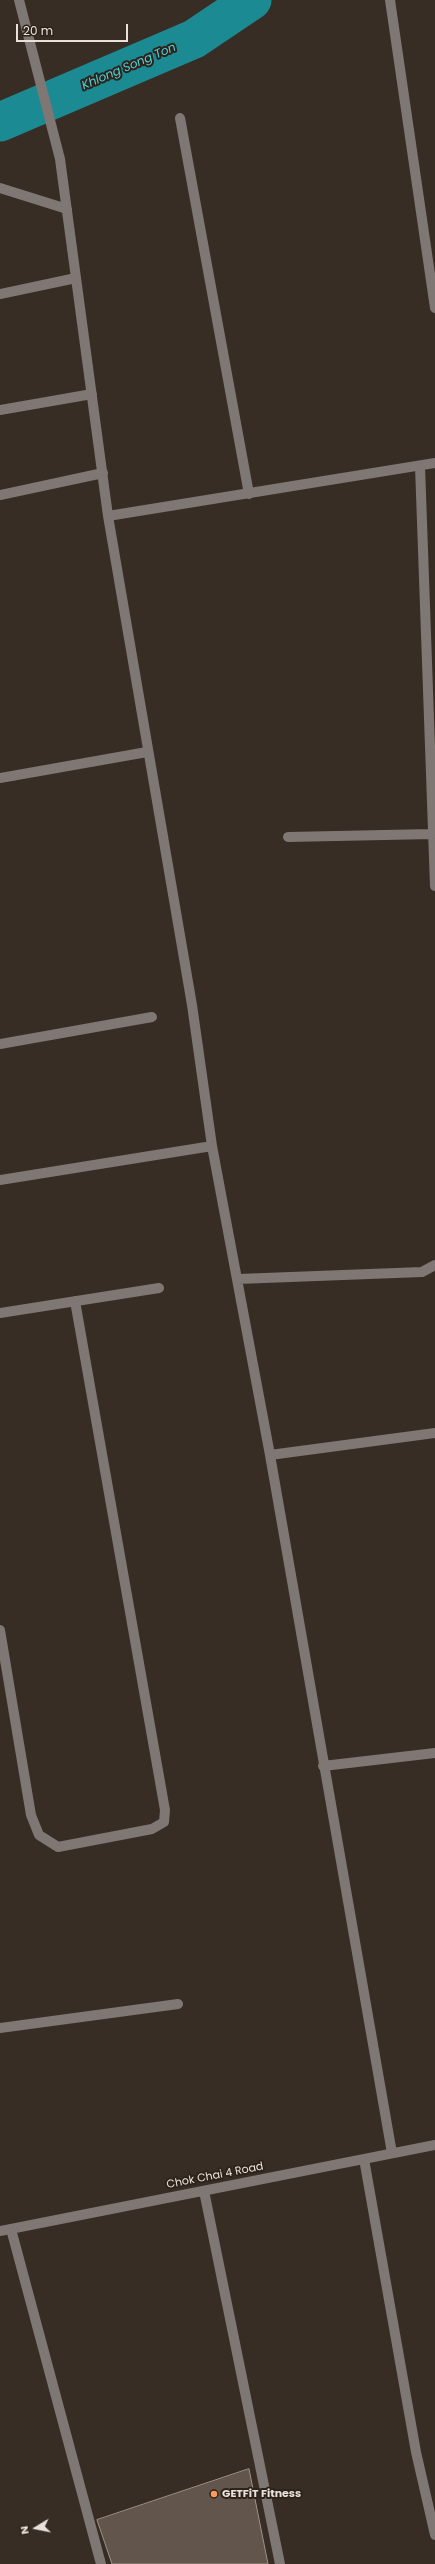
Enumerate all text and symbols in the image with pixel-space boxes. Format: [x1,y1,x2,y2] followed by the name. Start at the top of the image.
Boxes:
[18,16,130,42] scale bar
[23,22,53,39] text: 20 m
[80,41,178,93] water label: Khlong Song Ton
[166,2160,264,2192] street label: Chok Chai 4 Road
[222,2487,301,2501] place label: GETFiT Fitness
[209,2489,219,2499] marker: GETFiT Fitness
[16,2508,56,2548] north arrow
[16,2525,33,2536] text: N

